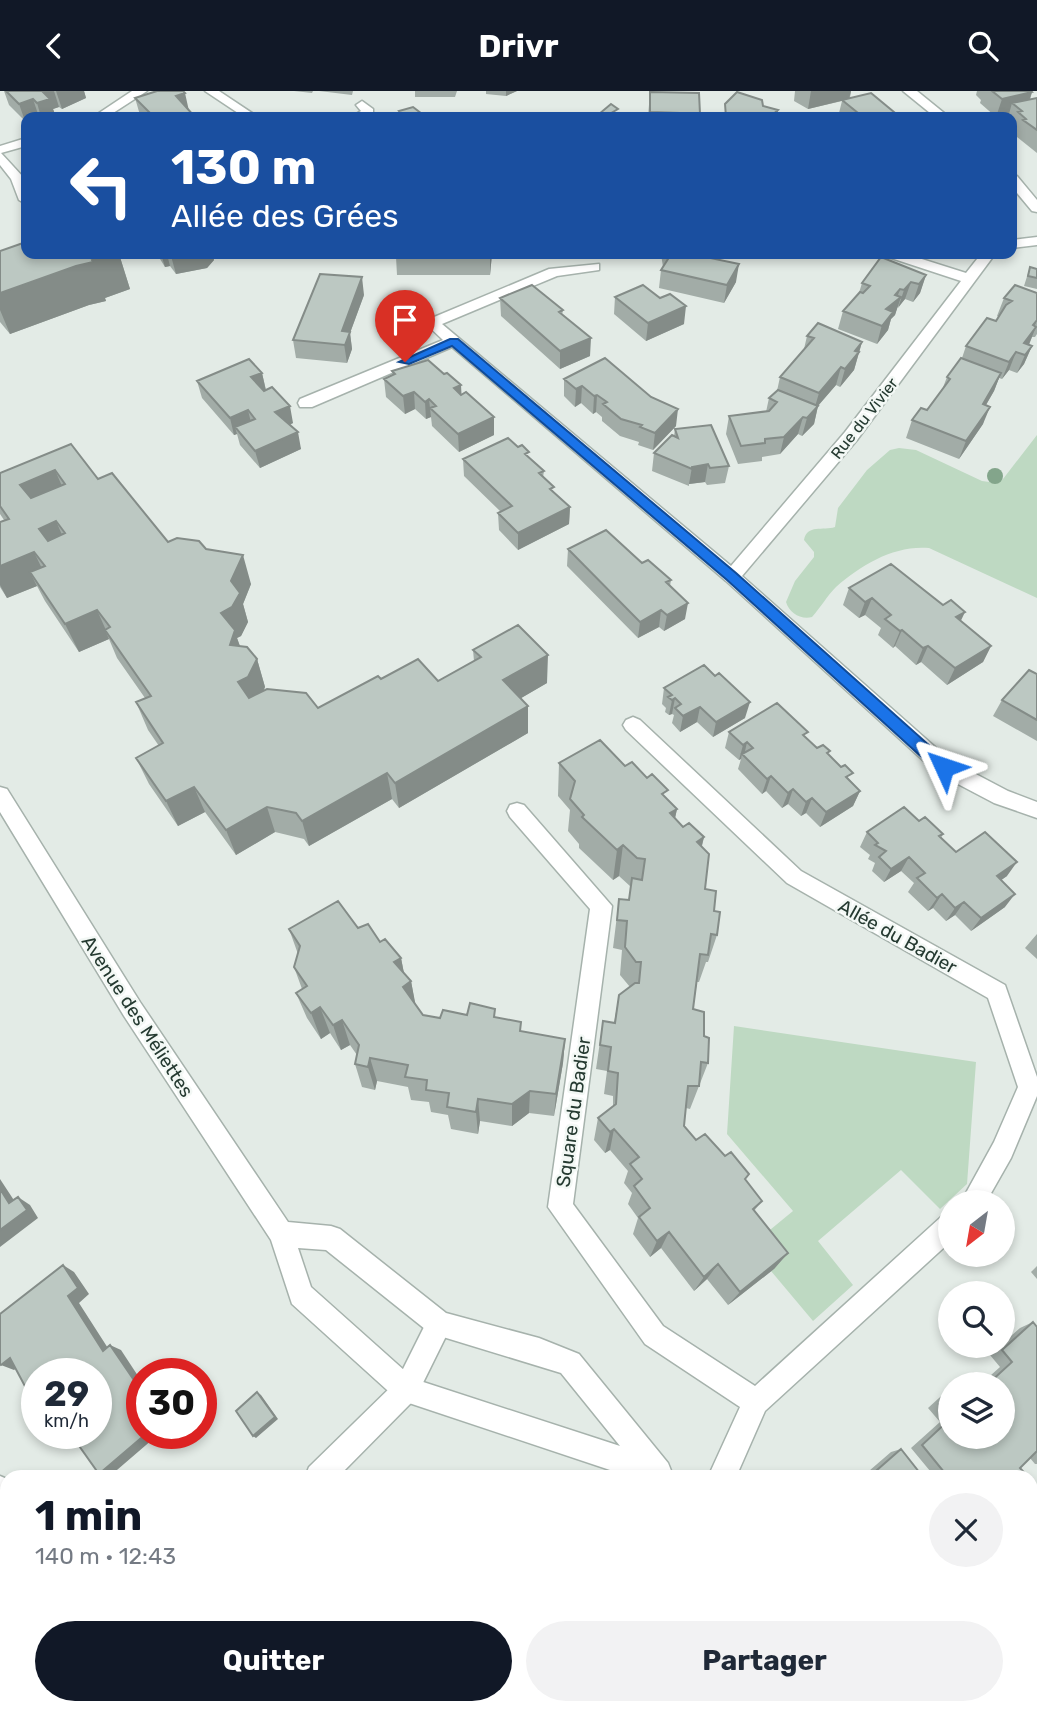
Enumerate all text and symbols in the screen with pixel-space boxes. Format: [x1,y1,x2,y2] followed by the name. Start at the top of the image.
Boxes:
[35,27,73,65] icon: back
[478,27,559,65] text: Drivr
[964,27,1002,65] icon: search
[171,138,316,196] text: 130 m
[56,140,147,231] icon: left
[171,197,399,235] text: Allée des Grées
[375,290,435,362] pin
[386,301,424,339] icon: arrive
[827,374,902,463] street label: Rue du Vivier
[907,730,981,804] position arrow
[834,894,962,979] street label: Allée du Badier
[77,931,198,1101] street label: Avenue des Méliettes
[552,1035,596,1189] street label: Square du Badier
[938,1190,1015,1267] north arrow
[938,1190,1015,1449] map controls
[938,1281,1015,1358] button: search
[126,1358,217,1449] speed limit sign: 30
[938,1372,1015,1449] button: layers
[44,1373,89,1415] text: 29
[44,1410,89,1432] text: km/h
[35,1491,142,1541] text: 1 min
[929,1493,1003,1567] button: close
[35,1542,176,1570] text: 140 m · 12:43
[35,1621,512,1701] button: Quitter
[526,1621,1003,1701] button: Partager

